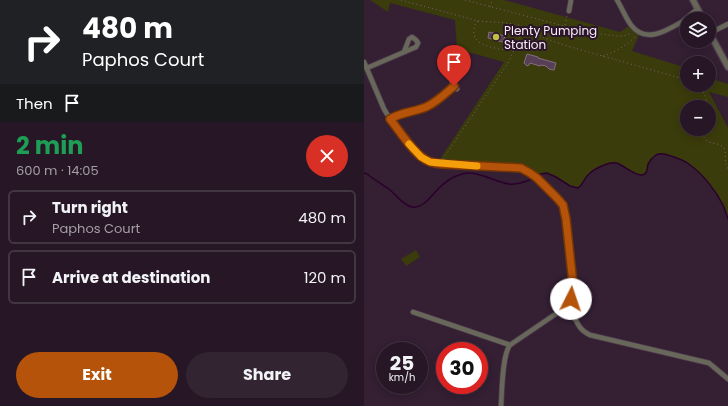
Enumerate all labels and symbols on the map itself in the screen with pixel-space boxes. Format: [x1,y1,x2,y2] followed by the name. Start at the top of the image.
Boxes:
[504,22,597,53] place label: Plenty Pumping Station
[491,32,501,42] marker: Plenty Pumping Station
[437,45,471,86] pin
[550,278,592,320] position arrow
[436,342,488,394] speed limit sign: 30

